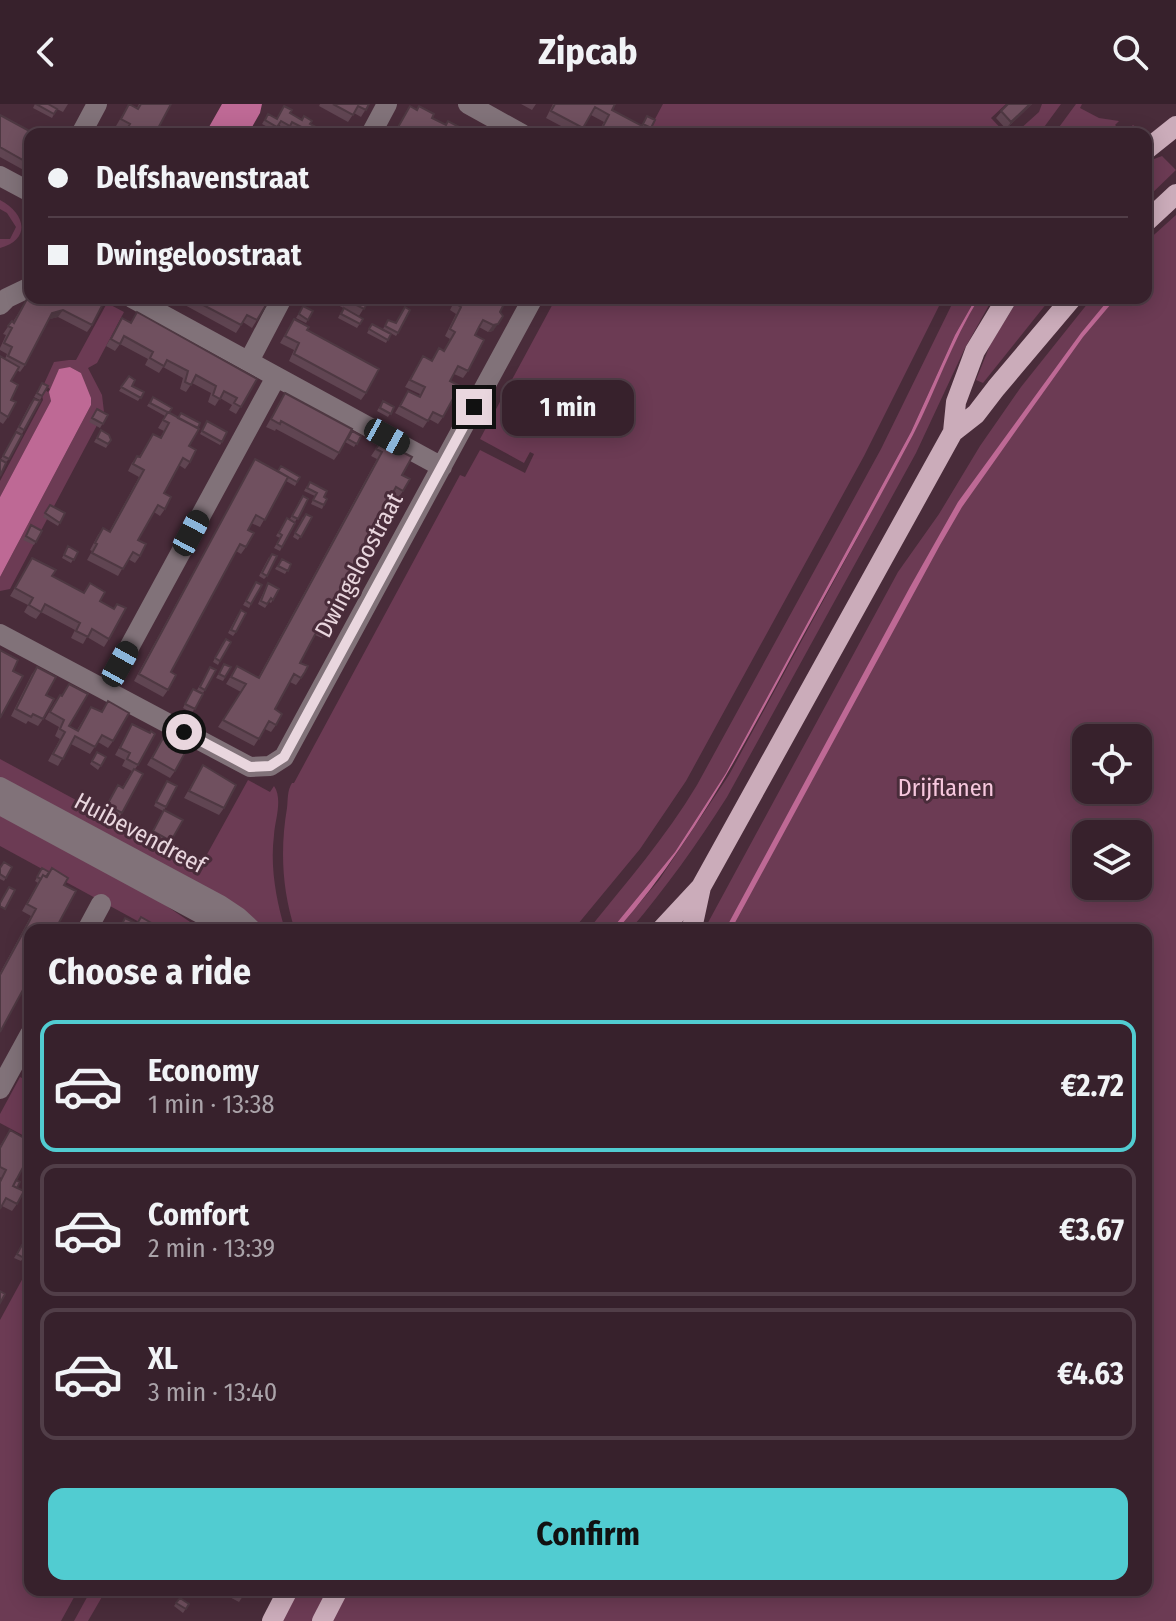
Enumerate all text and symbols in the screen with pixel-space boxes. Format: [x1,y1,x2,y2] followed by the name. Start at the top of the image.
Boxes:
[24,30,68,74] icon: back
[538,30,638,74] text: Zipcab
[1108,30,1152,74] icon: search
[96,160,309,196] text: Delfshavenstraat
[96,237,302,273] text: Dwingeloostraat
[502,379,634,435] callout: 1 min
[456,389,492,425] route end
[540,392,596,423] text: 1 min
[360,415,414,459] car
[309,488,409,642] street label: Dwingeloostraat
[169,506,213,560] car
[98,637,142,691] car
[166,714,202,750] route start
[1072,724,1152,900] map controls
[1072,724,1152,804] button: locate
[898,774,994,802] park label: Drijflanen
[70,787,212,880] street label: Huibevendreef
[1072,820,1152,900] button: layers
[48,950,251,994] text: Choose a ride
[52,1050,124,1122] icon: car
[148,1053,259,1089] text: Economy
[1061,1068,1124,1104] text: €2.72
[148,1089,275,1120] text: 1 min · 13:38
[52,1194,124,1266] icon: car
[148,1197,249,1233] text: Comfort
[1059,1212,1124,1248] text: €3.67
[148,1233,275,1264] text: 2 min · 13:39
[52,1338,124,1410] icon: car
[148,1341,178,1377] text: XL
[1057,1356,1124,1392] text: €4.63
[148,1377,277,1408] text: 3 min · 13:40
[48,1488,1128,1580] button: Confirm

